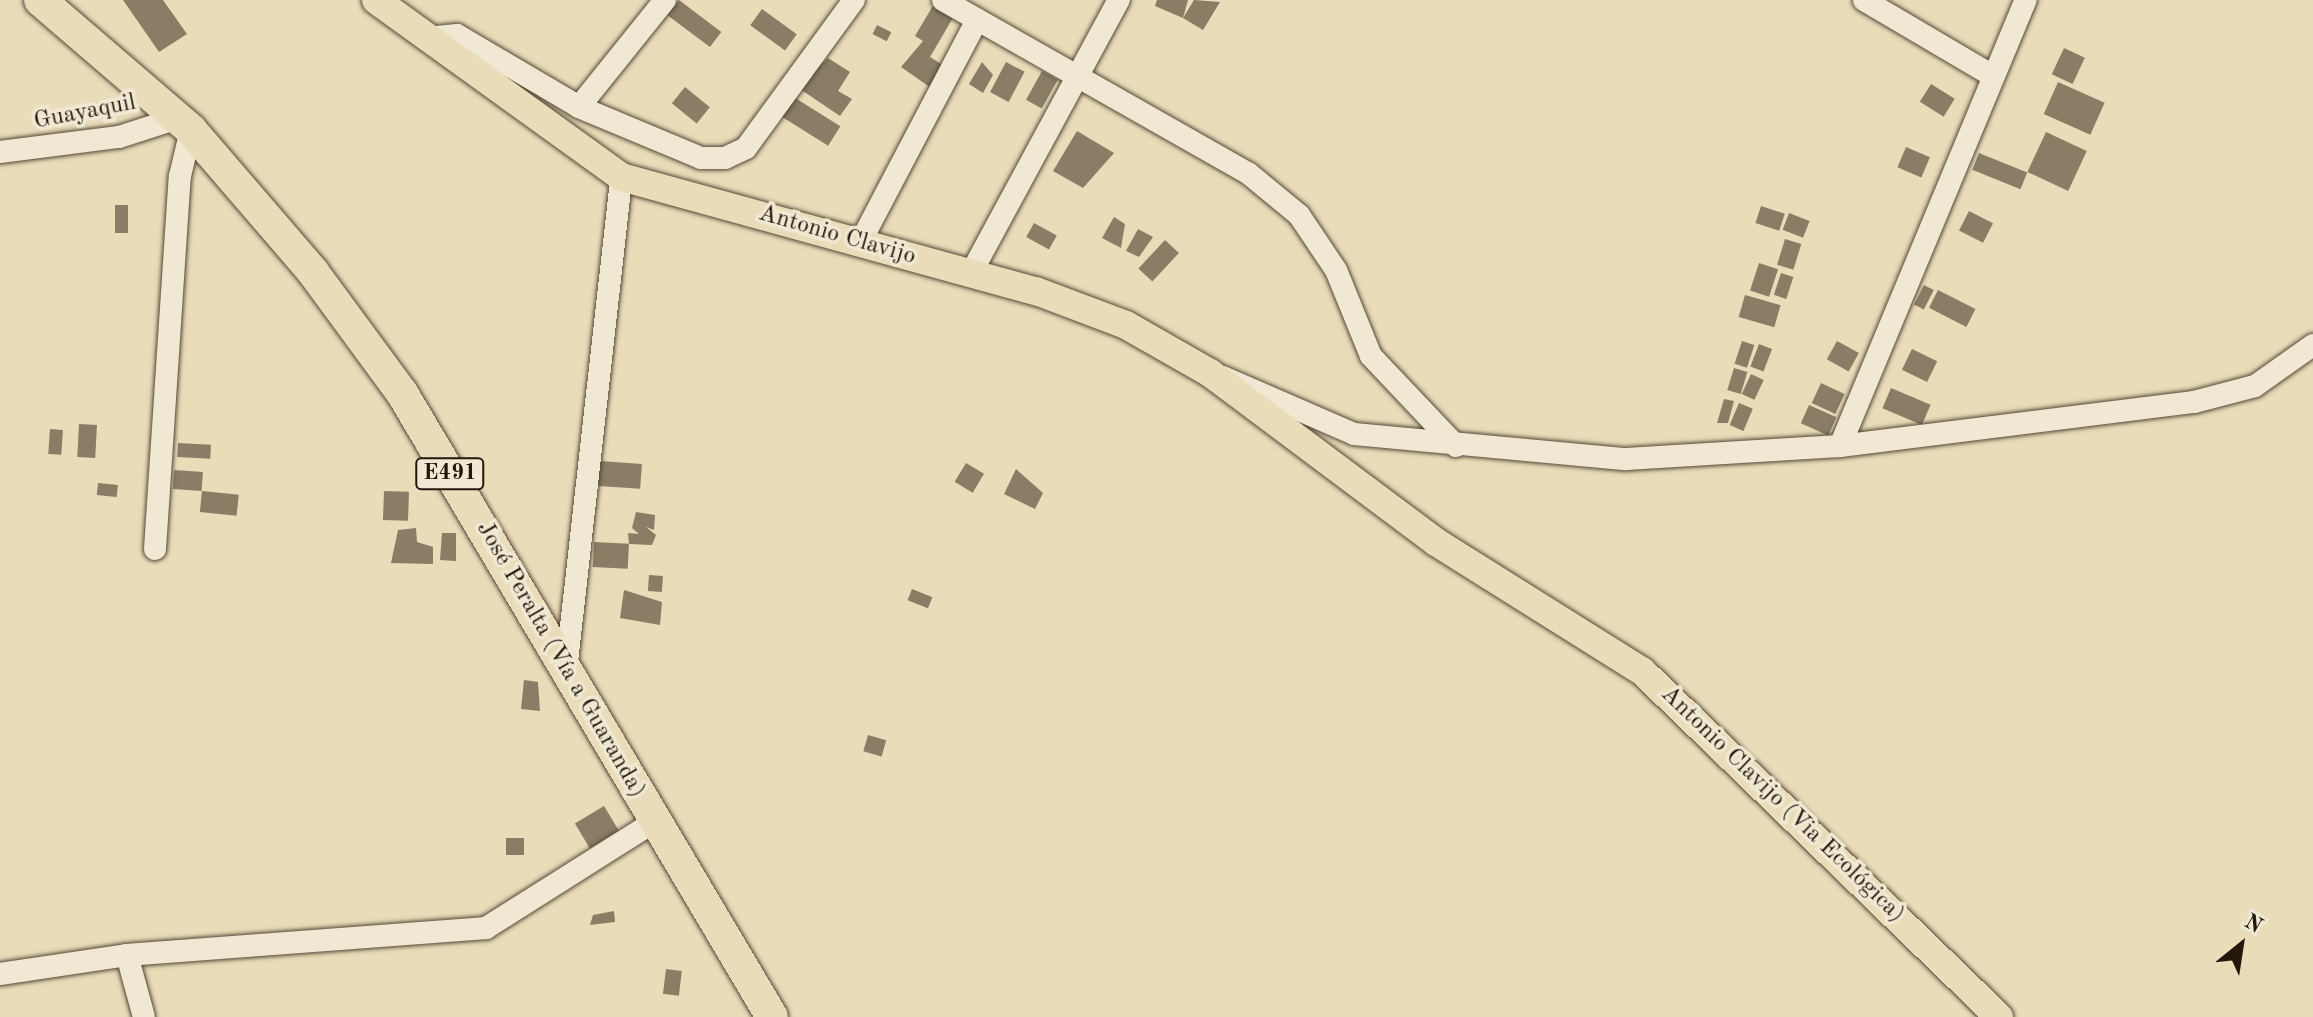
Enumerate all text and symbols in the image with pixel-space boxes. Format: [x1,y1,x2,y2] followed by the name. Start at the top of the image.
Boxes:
[32,89,138,137] street label: Guayaquil
[755,200,919,272] street label: Antonio Clavijo
[414,456,486,492] road number: E491
[469,517,651,803] street label: José Peralta (Vía a Guaranda)
[1654,681,1910,929] street label: Antonio Clavijo (Via Ecológica)
[2201,905,2281,985] north arrow
[2240,910,2266,938] text: N

